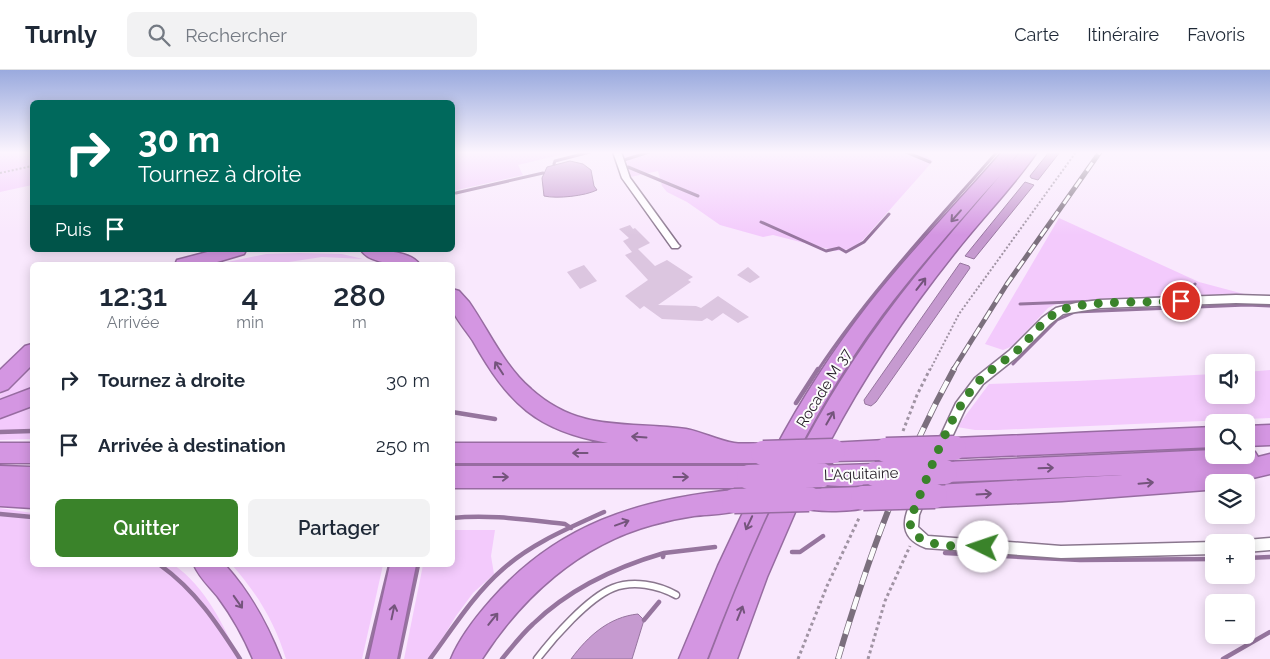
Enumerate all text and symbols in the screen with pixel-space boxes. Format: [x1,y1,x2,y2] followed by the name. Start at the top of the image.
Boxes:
[127,12,477,57] search box
[25,20,97,49] text: Turnly
[145,21,173,49] icon: search
[185,24,287,46] text: Rechercher
[1014,24,1059,45] text: Carte
[1087,24,1159,45] text: Itinéraire
[1187,24,1245,45] text: Favoris
[138,119,220,160] text: 30 m
[55,120,120,185] icon: right
[138,161,302,187] text: Tournez à droite
[950,209,962,222] one-way arrow
[101,215,129,243] icon: arrive
[55,218,91,240] text: Puis
[99,278,167,313] text: 12:31
[242,278,258,313] text: 4
[333,278,386,313] text: 280
[915,278,926,291] one-way arrow
[1160,280,1202,322] pin
[1167,287,1195,315] icon: arrive
[107,313,159,332] text: Arrivée
[236,313,264,332] text: min
[352,313,367,332] text: m
[793,345,855,431] street label: Rocade M 37
[1205,354,1255,644] map controls
[1205,354,1255,404] button: sound
[494,361,504,375] one-way arrow
[55,366,83,394] icon: right
[98,369,245,391] text: Tournez à droite
[386,369,430,391] text: 30 m
[825,412,835,426] one-way arrow
[1205,414,1255,464] button: search
[55,431,83,459] icon: arrive
[631,432,647,441] one-way arrow
[98,434,286,456] text: Arrivée à destination
[376,434,430,456] text: 250 m
[572,448,588,458] one-way arrow
[1038,463,1054,472] one-way arrow
[823,464,899,484] street label: L'Aquitaine
[492,472,509,482] one-way arrow
[672,472,689,482] one-way arrow
[1205,474,1255,524] button: layers
[1137,479,1153,488] one-way arrow
[975,490,991,499] one-way arrow
[55,499,238,557] button: Quitter
[248,499,430,557] button: Partager
[744,515,753,530] one-way arrow
[613,518,629,527] one-way arrow
[956,520,1008,572] position arrow
[1205,534,1255,584] button: +
[1205,594,1255,644] button: −
[233,595,243,609] one-way arrow
[389,604,398,620] one-way arrow
[735,606,745,621] one-way arrow
[488,613,499,626] one-way arrow

